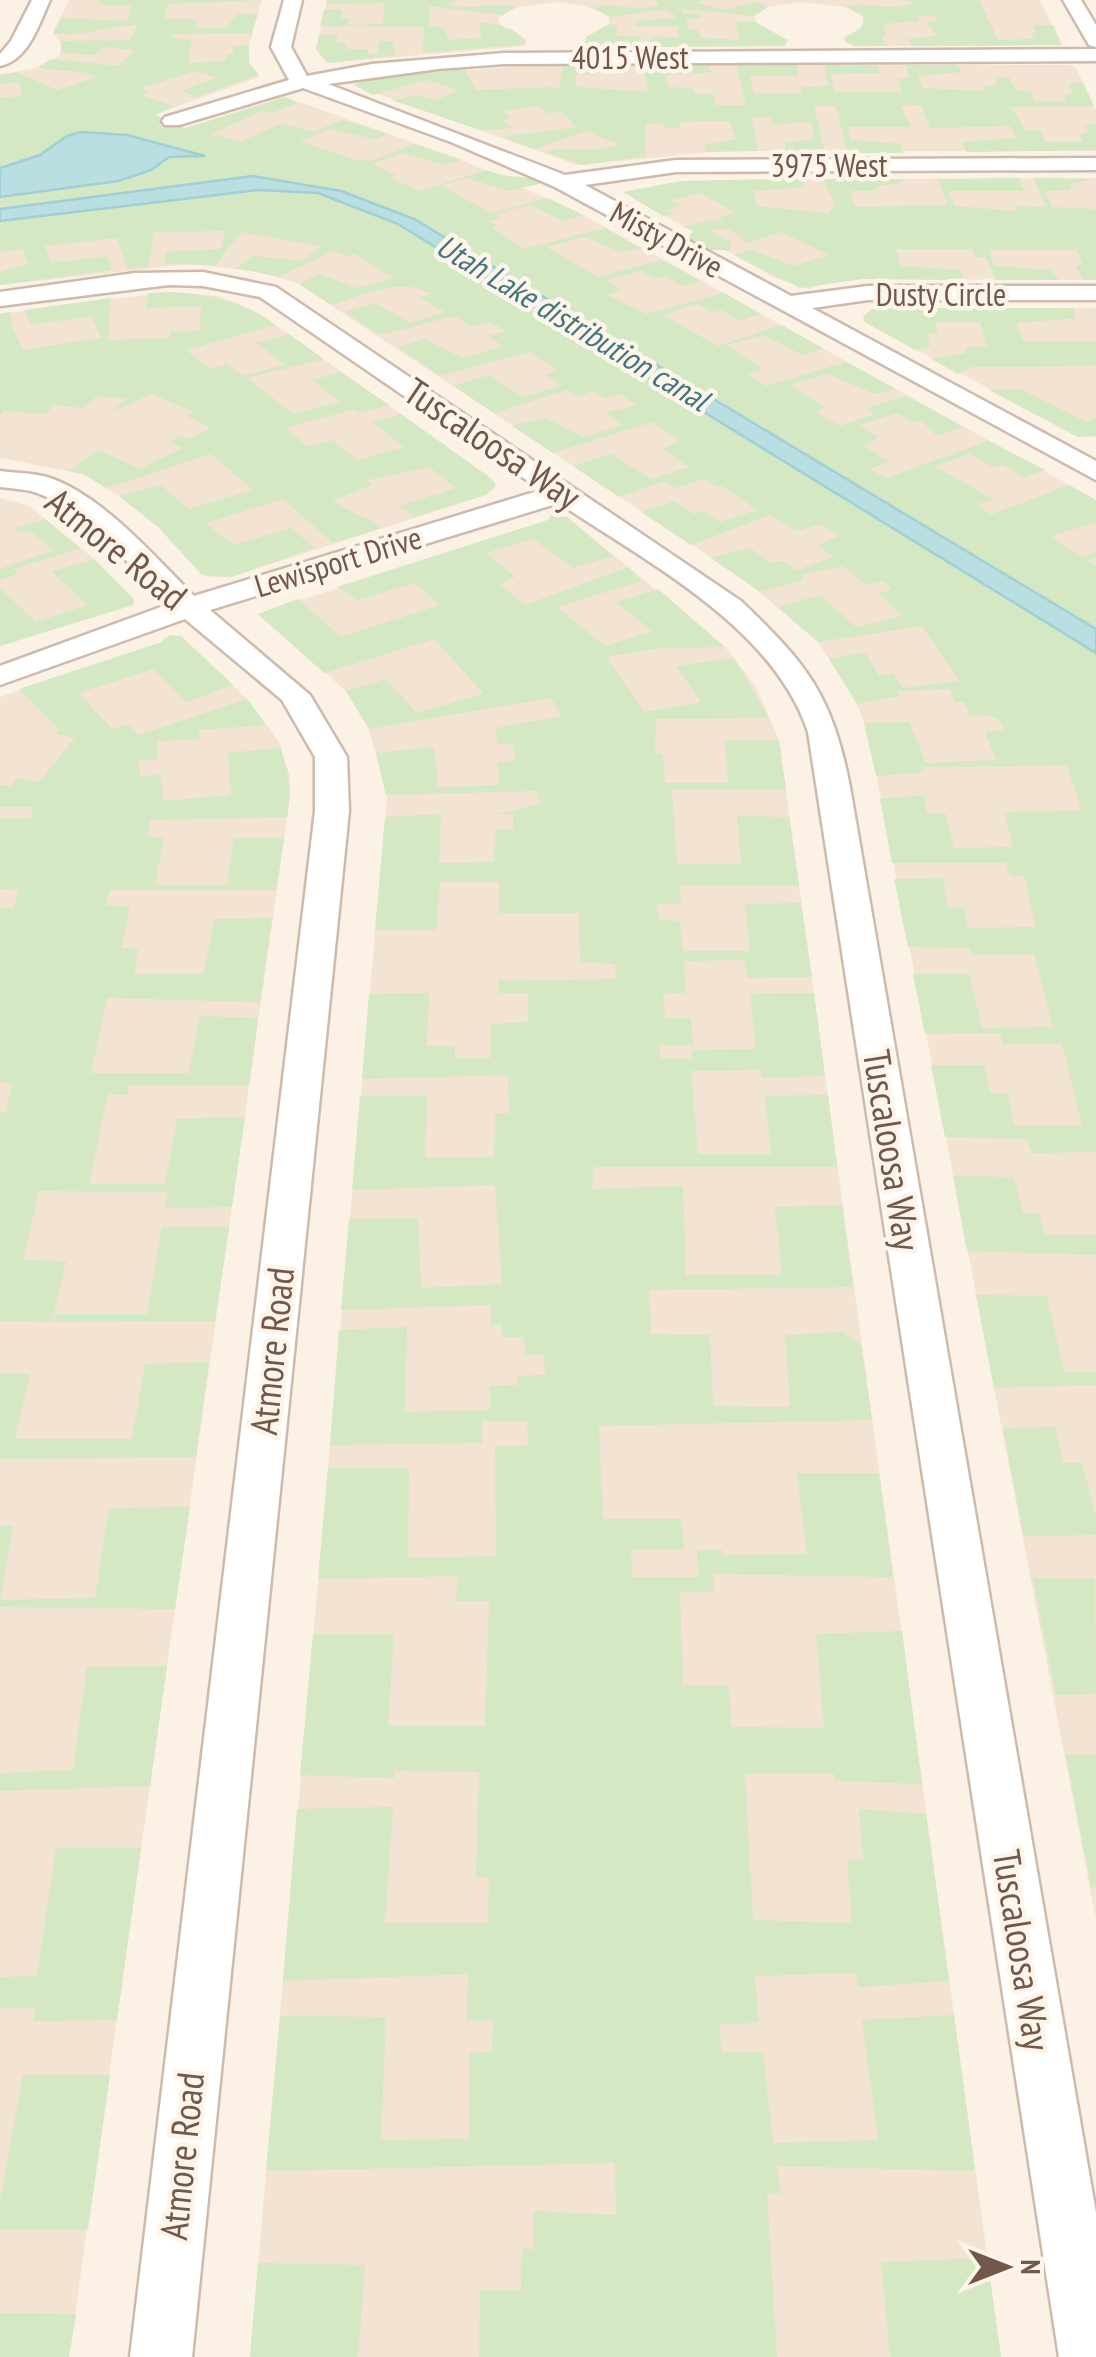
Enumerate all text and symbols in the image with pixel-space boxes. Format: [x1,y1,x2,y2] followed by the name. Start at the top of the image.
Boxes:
[571,36,689,78] street label: 4015 West
[770,144,888,186] street label: 3975 West
[603,191,731,287] street label: Misty Drive
[429,224,719,421] water label: Utah Lake distribution canal
[876,273,1006,315] street label: Dusty Circle
[395,366,591,520] street label: Tuscaloosa Way
[36,476,198,620] street label: Atmore Road
[249,516,427,606] street label: Lewisport Drive
[853,1046,933,1255] street label: Tuscaloosa Way
[238,1265,304,1437] street label: Atmore Road
[983,1846,1063,2055] street label: Tuscaloosa Way
[148,2070,214,2242] street label: Atmore Road
[956,2217,1056,2317] north arrow
[1013,2259,1050,2275] text: N

